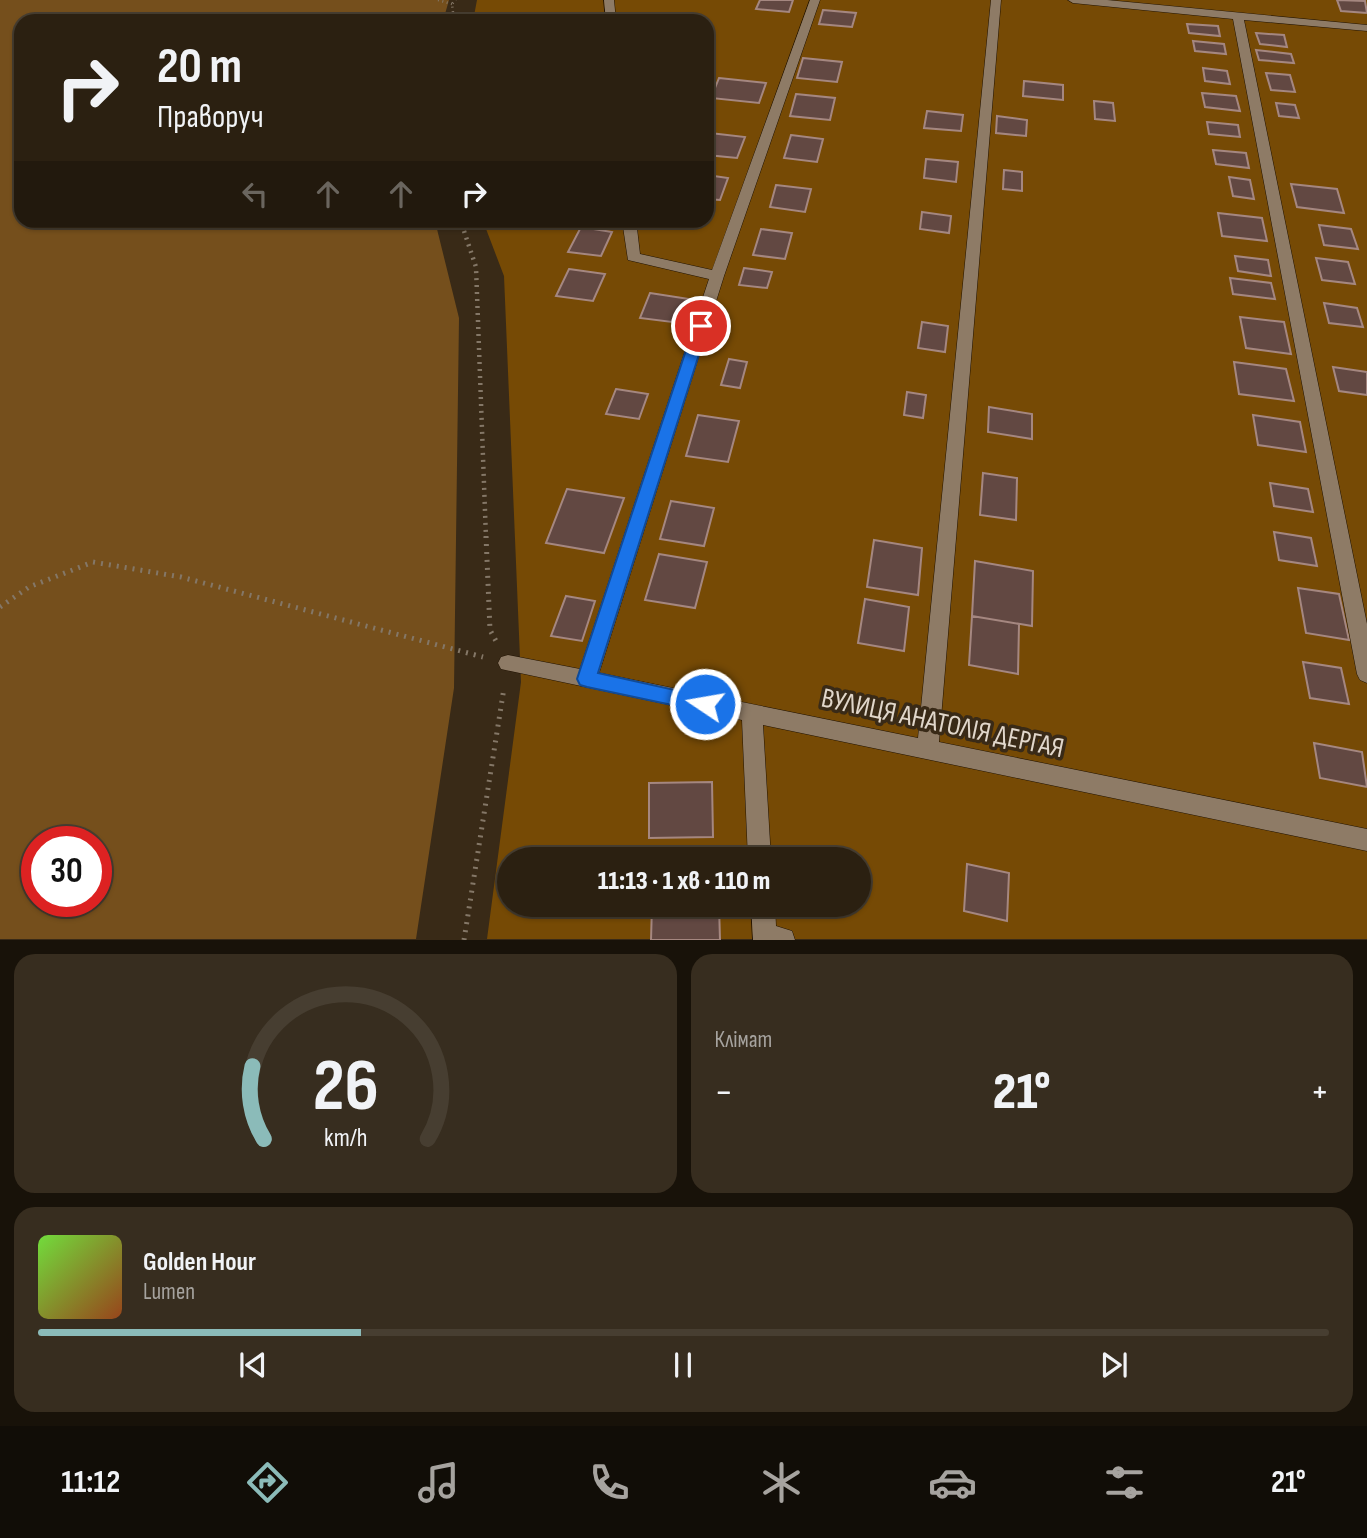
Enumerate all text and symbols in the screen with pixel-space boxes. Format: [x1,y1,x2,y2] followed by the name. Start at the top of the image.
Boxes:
[157,38,242,97] text: 20 m
[42,42,133,133] icon: right
[157,98,264,137] text: Праворуч
[236,175,274,213] icon: left
[309,175,347,213] icon: ahead
[382,175,420,213] icon: ahead
[455,175,493,213] icon: right
[671,296,731,356] pin
[682,307,720,345] icon: arrive
[668,667,742,741] position arrow
[818,682,1067,765] street label: ВУЛИЦЯ АНАТОЛІЯ ДЕРГАЯ
[21,826,112,917] speed limit sign: 30
[598,866,770,897] text: 11:13 · 1 хв · 110 m
[715,1026,772,1054] text: Клімат
[312,1044,378,1132] text: 26
[993,1061,1051,1124] text: 21°
[715,1070,733,1115] text: −
[1310,1070,1329,1115] text: +
[324,1123,367,1154] text: km/h
[143,1247,256,1278] text: Golden Hour
[143,1278,195,1306] text: Lumen
[234,1346,272,1384] icon: previous
[664,1346,702,1384] icon: pause
[1095,1346,1133,1384] icon: next
[243,1458,292,1507] icon: directions
[414,1458,463,1507] icon: music
[585,1458,634,1507] icon: phone
[757,1458,806,1507] icon: climate
[928,1458,977,1507] icon: car
[1100,1458,1149,1507] icon: filters
[61,1463,120,1502] text: 11:12
[1271,1463,1306,1502] text: 21°

